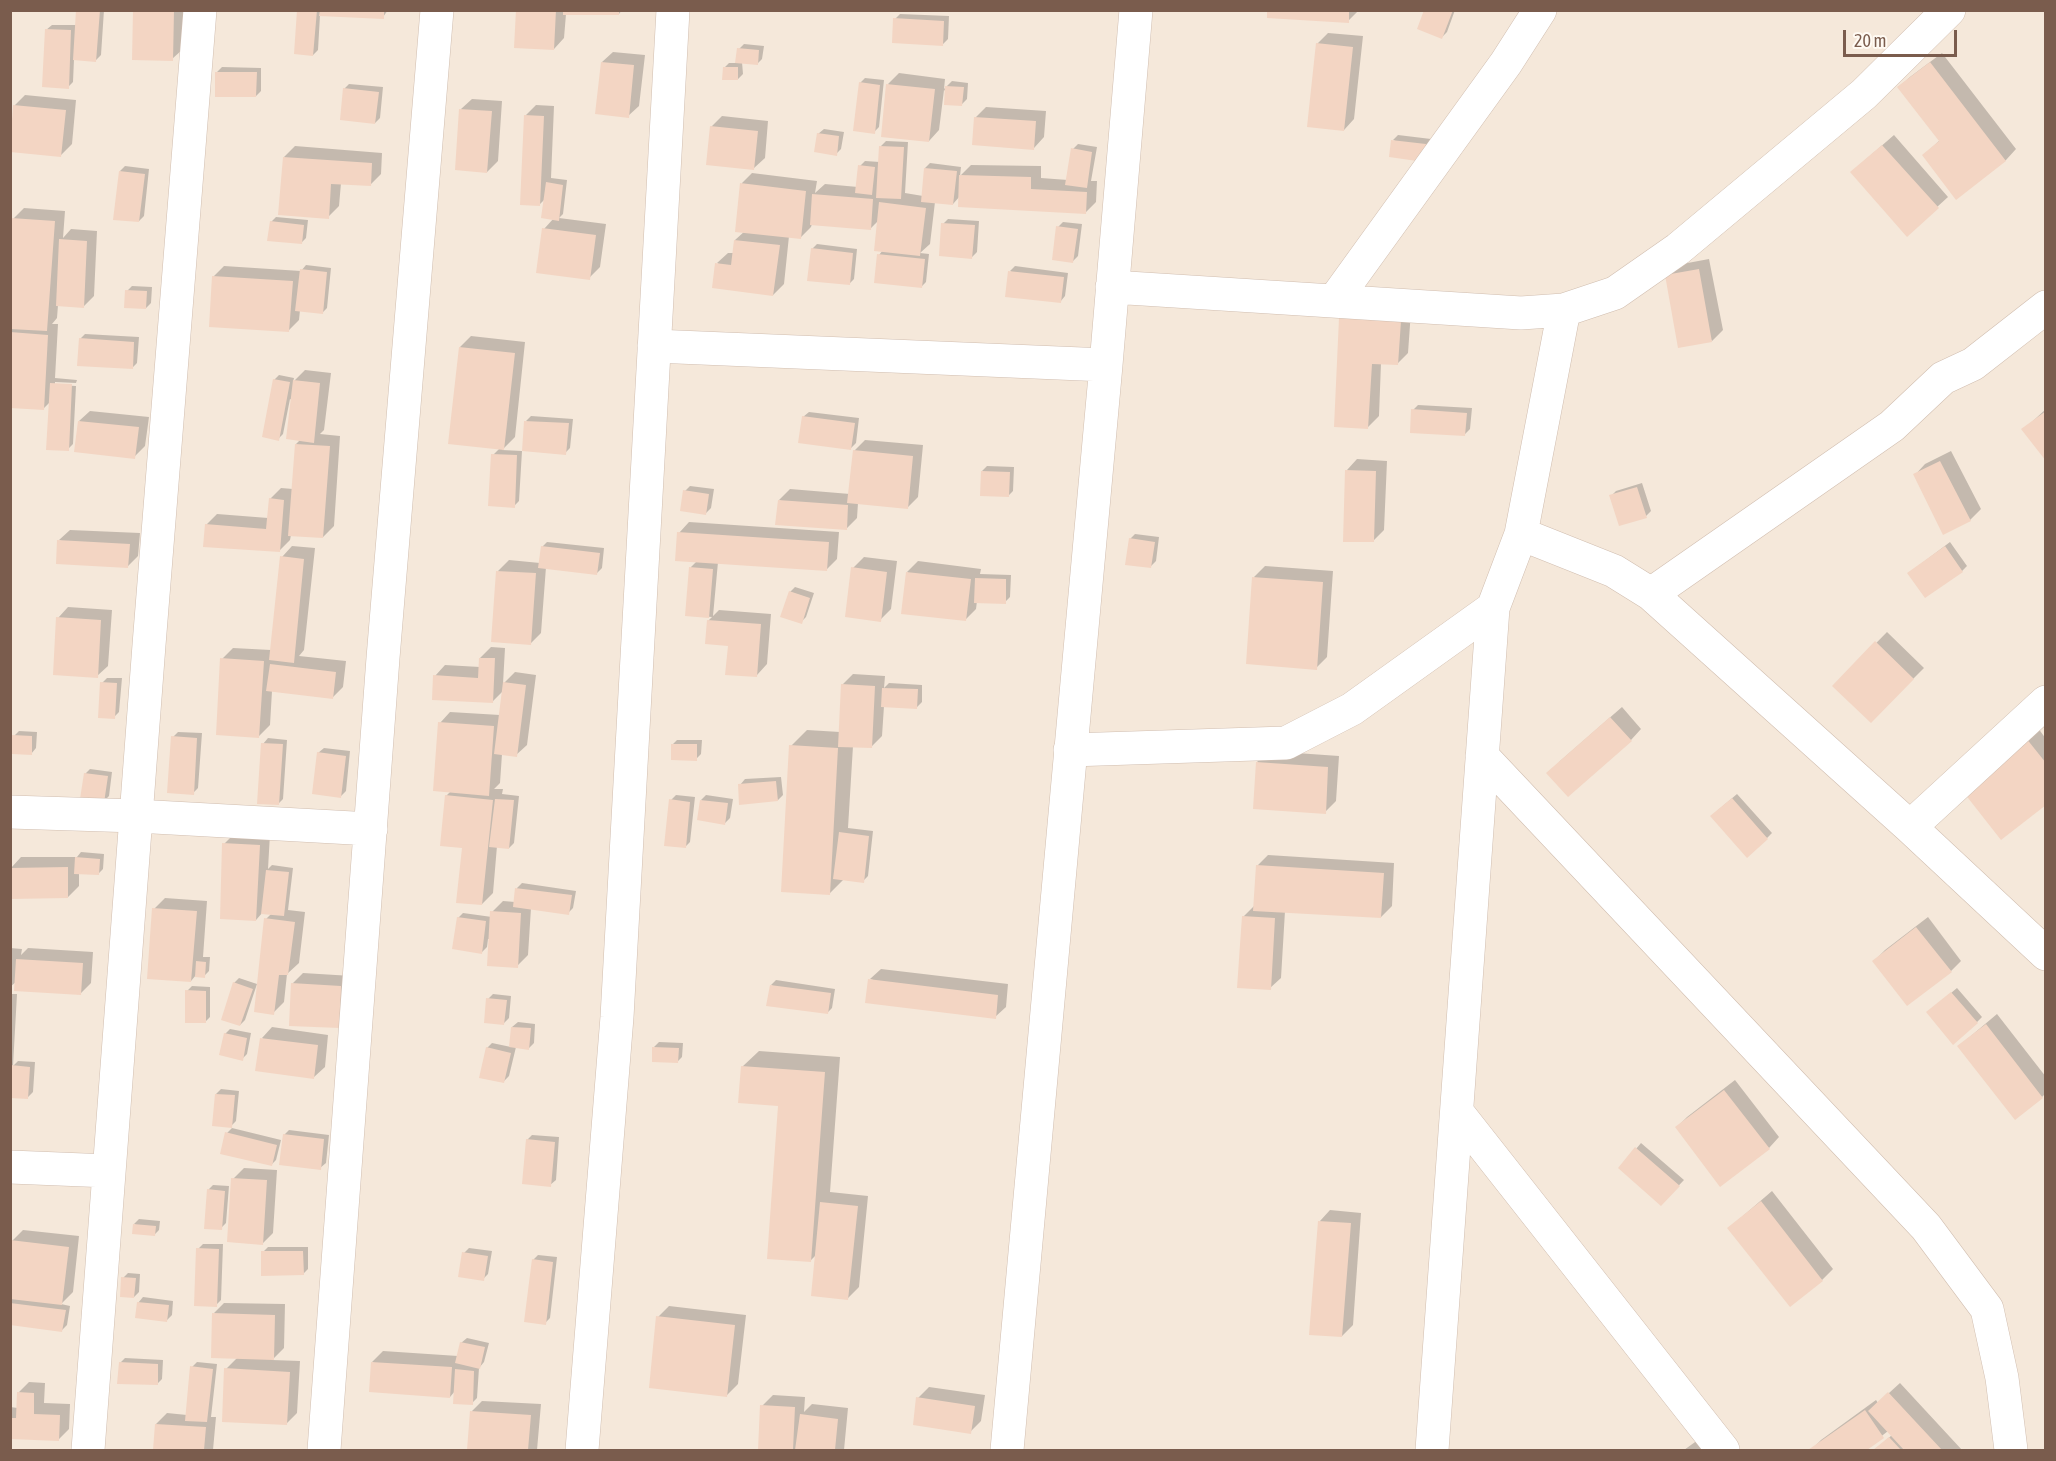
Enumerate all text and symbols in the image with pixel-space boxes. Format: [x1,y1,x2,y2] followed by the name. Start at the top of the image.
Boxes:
[1846,18,1960,56] scale bar
[1854,30,1886,51] text: 20 m

